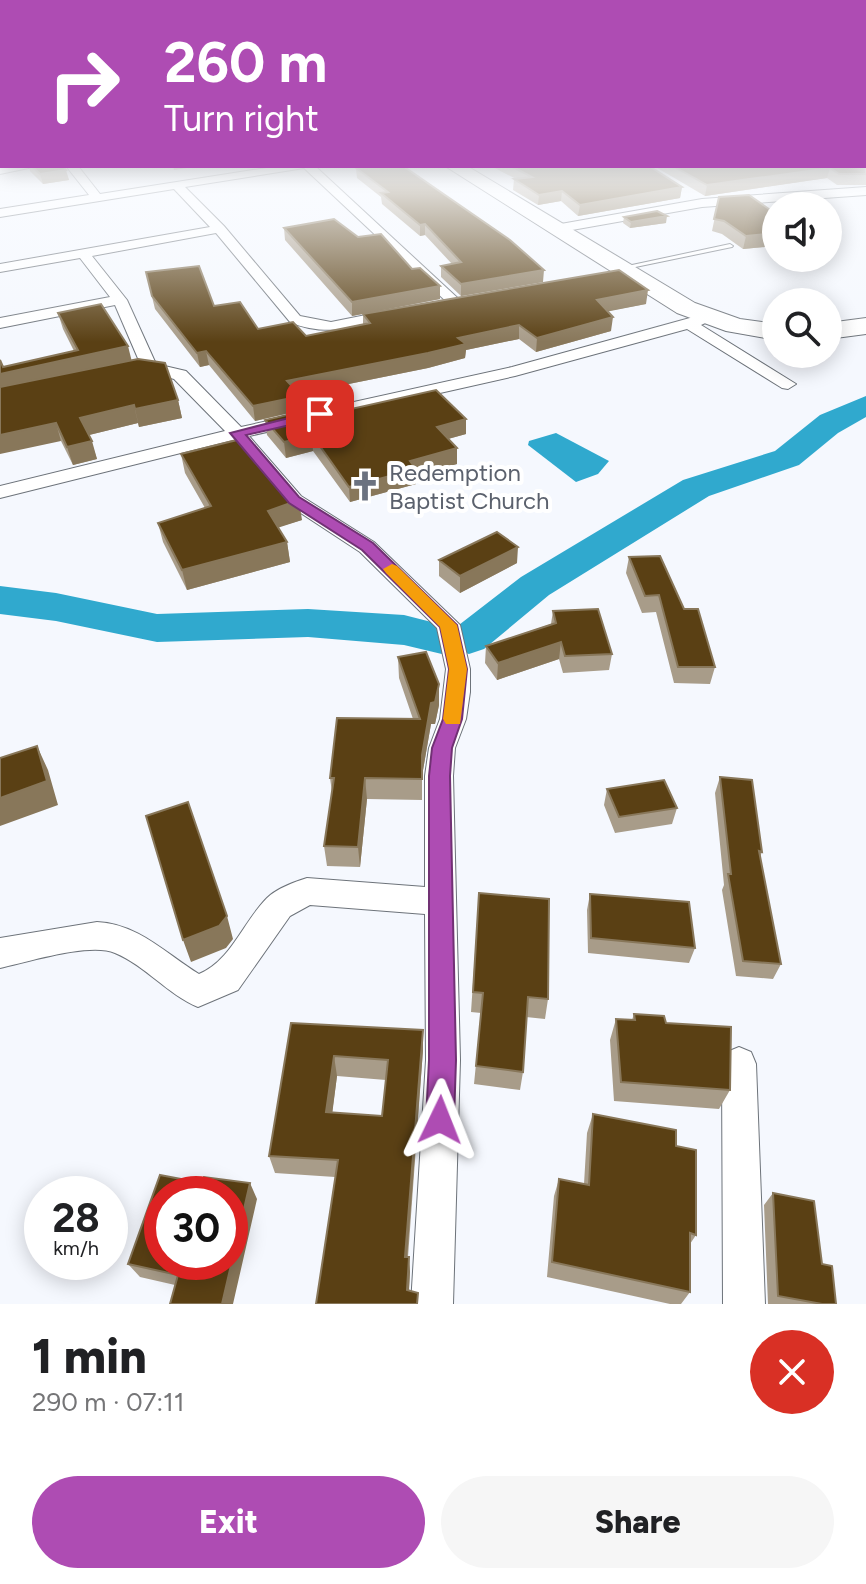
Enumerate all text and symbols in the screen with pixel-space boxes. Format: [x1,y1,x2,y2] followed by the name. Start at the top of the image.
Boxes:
[164,29,327,96] text: 260 m
[32,32,136,136] icon: right
[164,97,319,140] text: Turn right
[762,192,842,368] map controls
[762,192,842,272] button: sound
[762,288,842,368] button: search
[286,380,354,448] pin
[298,392,342,436] icon: arrive
[389,458,550,515] place label: Redemption Baptist Church
[348,469,382,503] church icon: Redemption Baptist Church
[398,1078,482,1162] position arrow
[144,1176,248,1280] speed limit sign: 30
[52,1194,100,1242] text: 28
[53,1236,99,1260] text: km/h
[32,1327,147,1385] text: 1 min
[750,1330,834,1414] button: close
[32,1386,185,1418] text: 290 m · 07:11
[32,1476,425,1568] button: Exit
[441,1476,834,1568] button: Share

